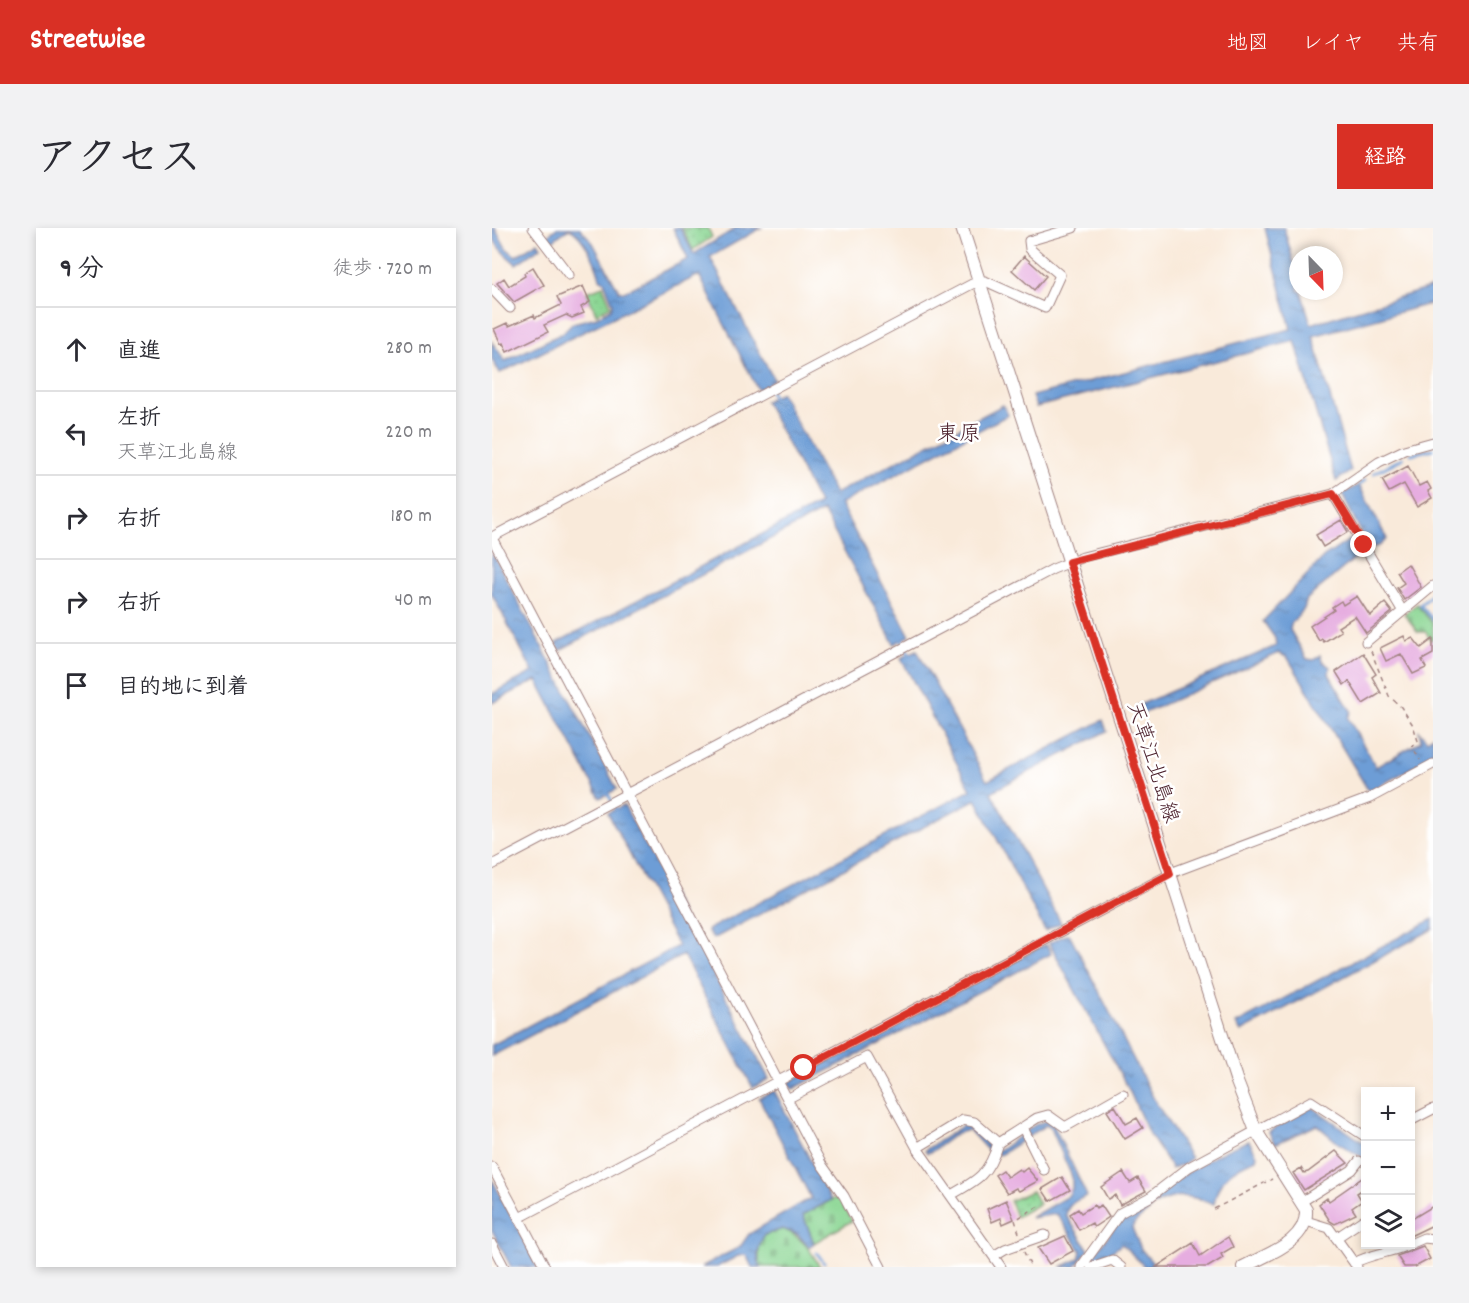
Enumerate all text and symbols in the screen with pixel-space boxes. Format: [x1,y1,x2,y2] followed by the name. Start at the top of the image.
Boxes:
[30,22,145,62] text: Streetwise
[1227,30,1269,60] text: 地図
[1302,30,1364,60] text: レイヤ
[1397,30,1439,60] text: 共有
[1337,124,1433,189] button: 経路
[36,132,201,192] text: アクセス
[1289,246,1343,300] north arrow
[60,252,104,289] text: 9 分
[333,256,432,284] text: 徒歩 · 720 m
[60,333,93,366] icon: ahead
[386,335,432,363] text: 280 m
[117,337,161,368] text: 直進
[117,404,161,435] text: 左折
[60,417,93,450] icon: left
[385,419,432,447] text: 220 m
[937,420,981,451] district label: 東原
[117,440,237,468] text: 天草江北島線
[60,501,93,534] icon: right
[390,503,432,531] text: 180 m
[117,505,161,536] text: 右折
[1350,531,1376,557] route end
[60,585,93,618] icon: right
[394,587,432,615] text: 40 m
[117,589,161,620] text: 右折
[60,669,93,702] icon: arrive
[117,673,249,704] text: 目的地に到着
[1117,698,1185,827] street label: 天草江北島線
[790,1054,816,1080] route start
[1361,1087,1415,1249] map controls
[1361,1087,1415,1141] button: +
[1361,1141,1415,1195] button: −
[1361,1195,1415,1249] button: layers

